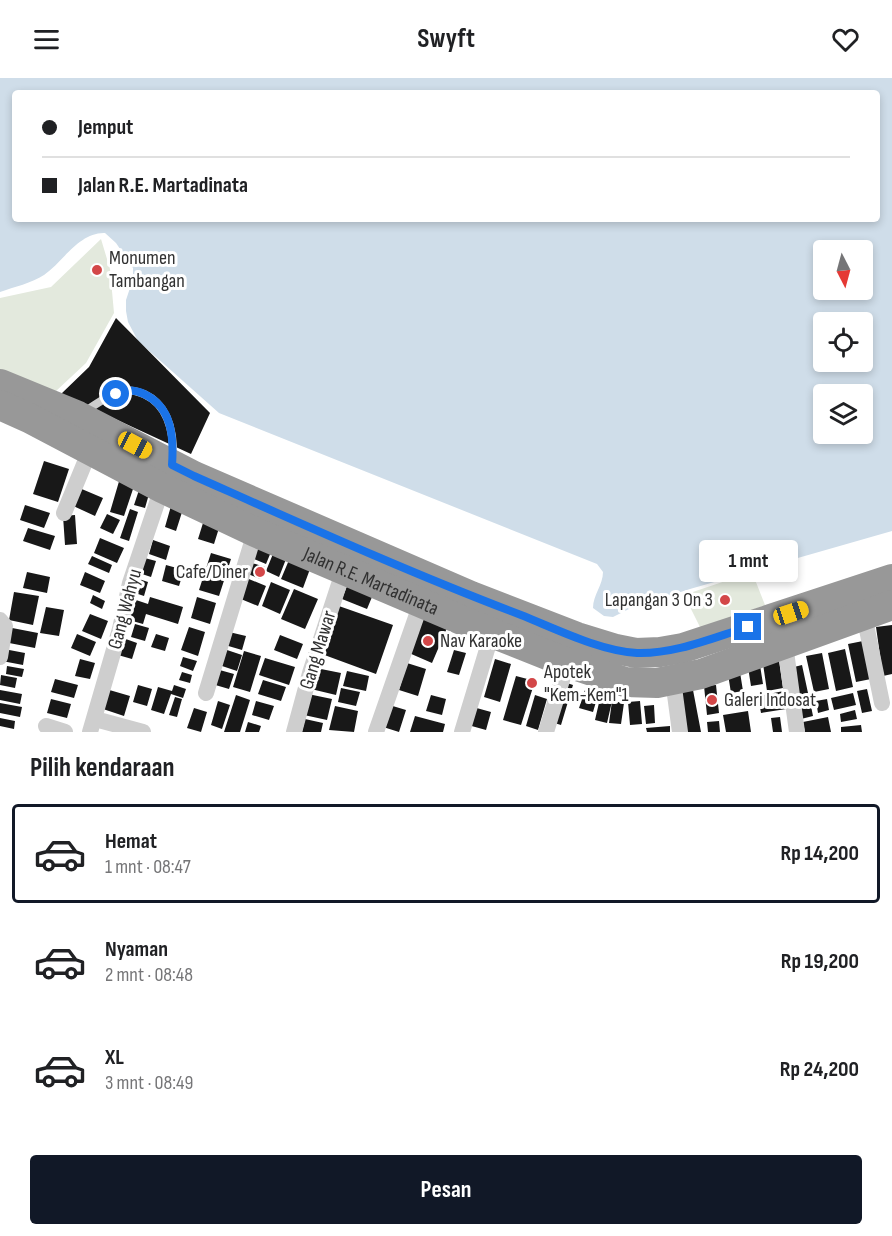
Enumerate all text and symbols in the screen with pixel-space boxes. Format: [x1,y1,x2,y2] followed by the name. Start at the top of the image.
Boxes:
[30,23,63,56] icon: menu
[417,23,475,55] text: Swyft
[829,23,862,56] icon: heart
[78,114,133,141] text: Jemput
[78,172,248,199] text: Jalan R.E. Martadinata
[813,240,873,300] north arrow
[813,240,873,444] map controls
[109,246,185,293] place label: Monumen Tambangan
[90,263,104,277] marker: Monumen Tambangan
[813,312,873,372] button: locate
[102,380,129,407] route start
[813,384,873,444] button: layers
[115,429,155,461] car
[698,540,798,582] callout: 1 mnt
[299,542,442,621] street label: Jalan R.E. Martadinata
[729,549,768,573] text: 1 mnt
[176,560,248,584] place label: Cafe/Diner
[253,565,267,579] marker: Cafe/Diner
[103,566,147,652] street label: Gang Wahyu
[605,588,713,612] place label: Lapangan 3 On 3
[718,593,732,607] marker: Lapangan 3 On 3
[771,599,811,627] car
[295,607,341,692] street label: Gang Mawar
[734,613,761,640] route end
[440,629,522,653] place label: Nav Karaoke
[421,634,435,648] marker: Nav Karaoke
[543,660,628,707] place label: Apotek "Kem-Kem"1
[525,676,539,690] marker: Apotek "Kem-Kem"1
[724,688,816,712] place label: Galeri Indosat
[705,693,719,707] marker: Galeri Indosat
[30,752,175,784] text: Pilih kendaraan
[33,827,87,881] icon: car
[105,828,157,855] text: Hemat
[781,840,859,867] text: Rp 14,200
[105,855,191,879] text: 1 mnt · 08:47
[33,935,87,989] icon: car
[105,936,168,963] text: Nyaman
[781,948,859,975] text: Rp 19,200
[105,963,193,987] text: 2 mnt · 08:48
[33,1043,87,1097] icon: car
[105,1044,124,1071] text: XL
[780,1056,859,1083] text: Rp 24,200
[105,1071,193,1095] text: 3 mnt · 08:49
[30,1155,862,1224] button: Pesan

